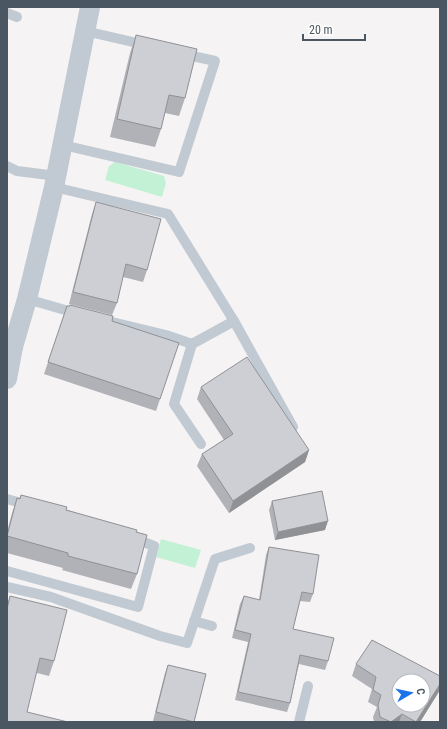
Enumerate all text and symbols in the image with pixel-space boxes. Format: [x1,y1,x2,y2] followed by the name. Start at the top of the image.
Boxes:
[303,16,365,42] scale bar
[309,23,333,37] text: 20 m
[391,673,431,713] north arrow
[413,687,427,696] text: С

